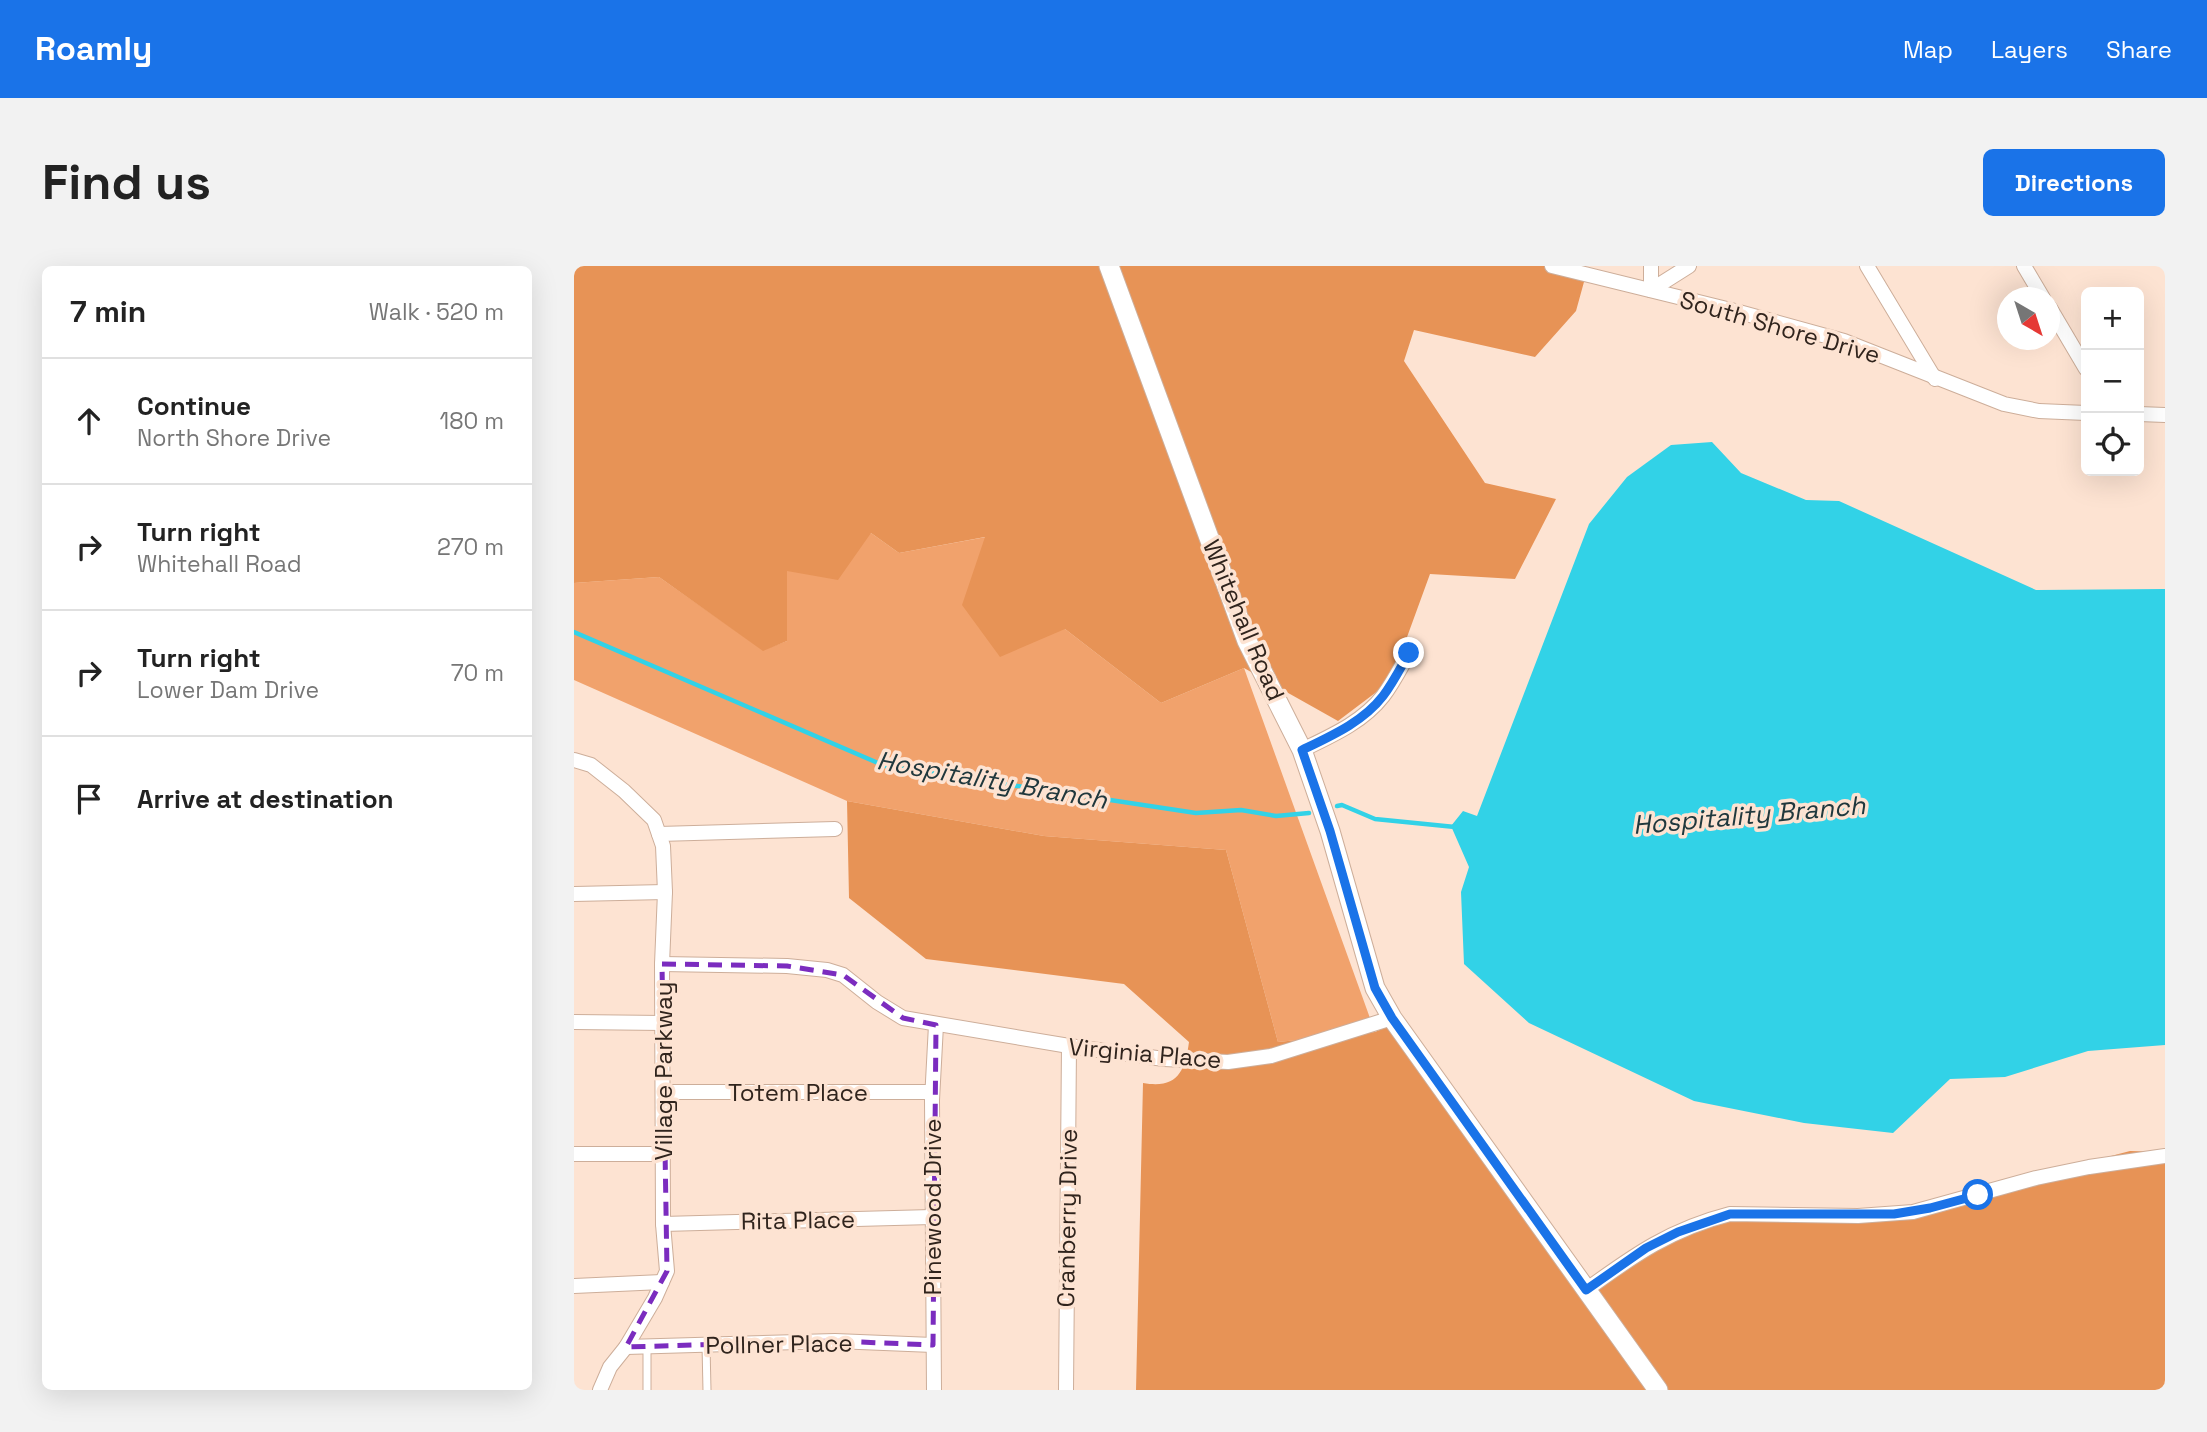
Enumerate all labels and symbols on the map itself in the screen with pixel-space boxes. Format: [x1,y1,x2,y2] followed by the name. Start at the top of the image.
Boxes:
[1676,284,1884,370] street label: South Shore Drive
[1997,287,2060,350] north arrow
[1196,535,1292,705] street label: Whitehall Road
[1393,637,1424,668] route end
[874,743,1111,817] water label: Hospitality Branch
[1631,788,1868,842] water label: Hospitality Branch
[648,982,679,1160] street label: Village Parkway
[1067,1031,1223,1075] street label: Virginia Place
[728,1077,868,1108] street label: Totem Place
[917,1119,948,1295] street label: Pinewood Drive
[1050,1128,1084,1308] street label: Cranberry Drive
[1962,1179,1993,1210] route start
[741,1204,855,1236] street label: Rita Place
[705,1327,853,1361] street label: Pollner Place

